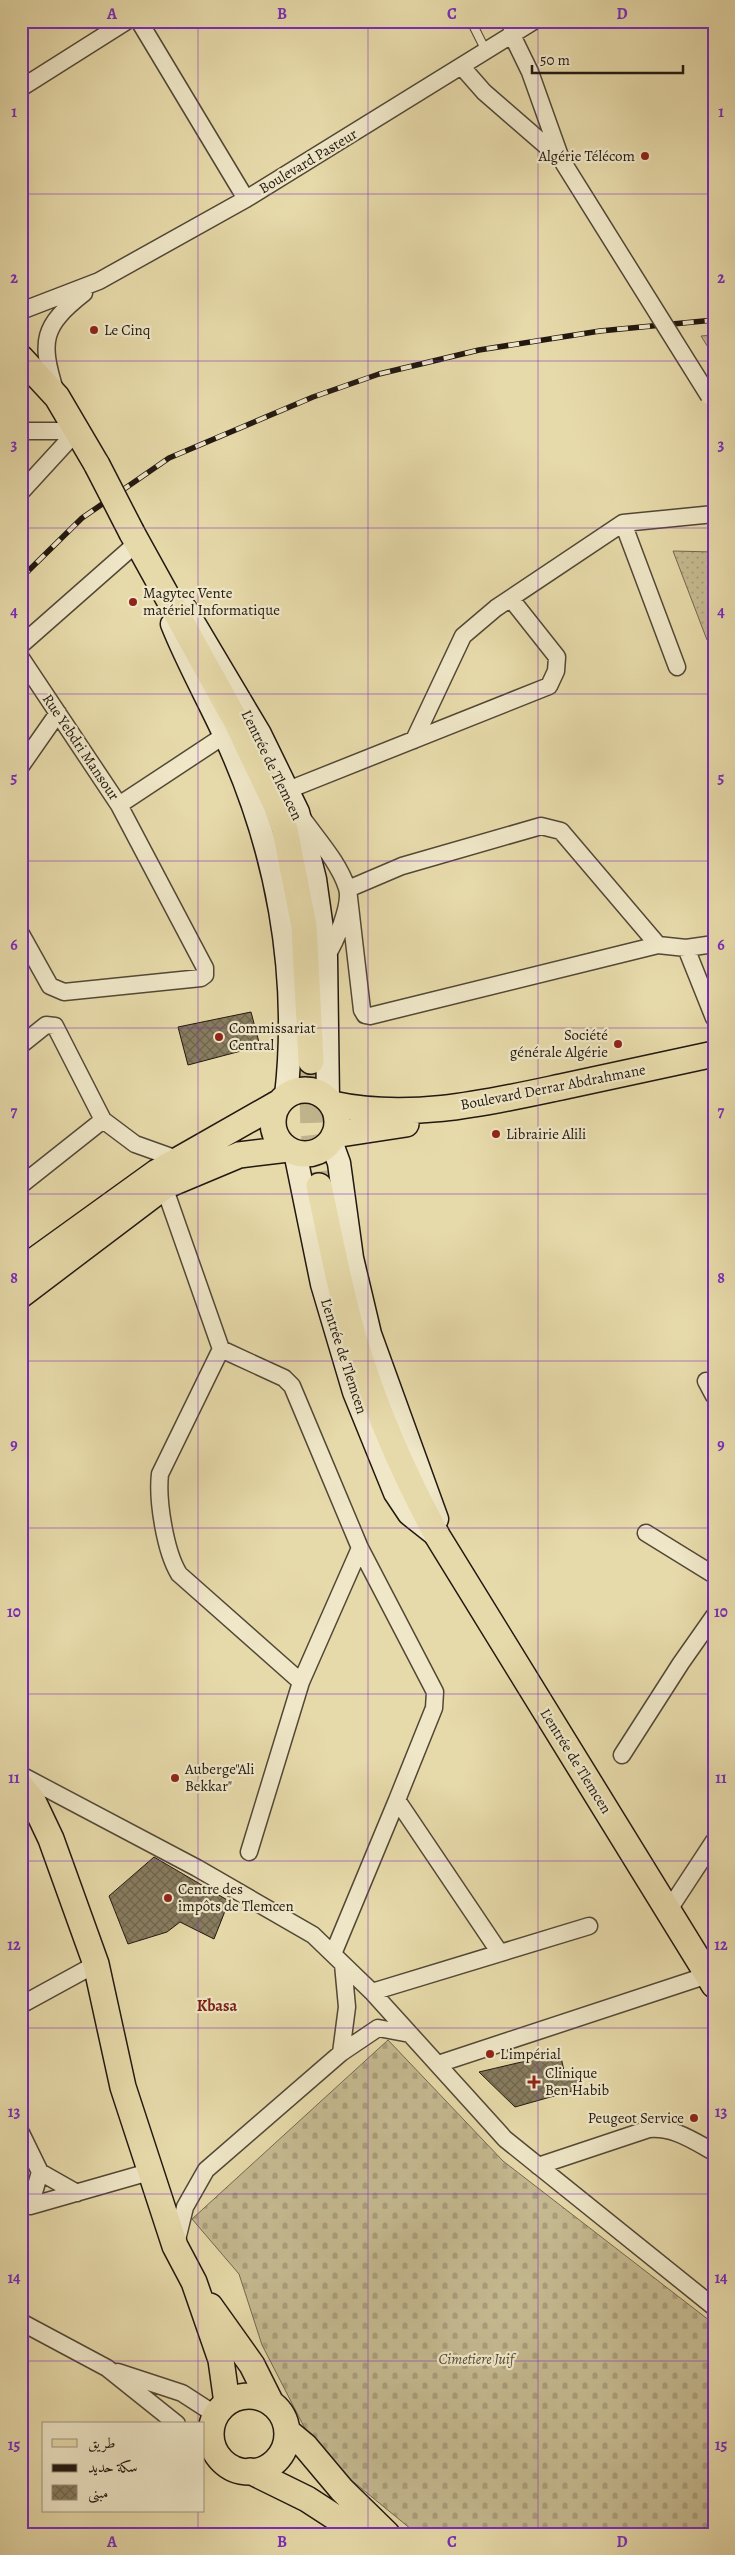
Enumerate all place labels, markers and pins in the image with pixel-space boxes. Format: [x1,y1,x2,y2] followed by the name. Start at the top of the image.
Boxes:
[538,146,636,166] place label: Algérie Télécom
[639,150,651,162] marker: Algérie Télécom
[104,320,151,340] place label: Le Cinq
[88,324,100,336] marker: Le Cinq
[143,583,280,620] place label: Magytec Vente matériel Informatique
[127,596,139,608] marker: Magytec Vente matériel Informatique
[229,1018,316,1055] place label: Commissariat Central
[510,1025,608,1062] place label: Société générale Algérie
[213,1031,225,1043] marker: Commissariat Central
[612,1038,624,1050] marker: Société générale Algérie
[506,1124,586,1144] place label: Librairie Alili
[490,1128,502,1140] marker: Librairie Alili
[184,1759,254,1796] place label: Auberge"Ali Bekkar"
[169,1772,181,1784] marker: Auberge"Ali Bekkar"
[178,1879,294,1916] place label: Centre des impôts de Tlemcen
[162,1892,174,1904] marker: Centre des impôts de Tlemcen
[500,2044,561,2064] place label: L'impérial
[484,2048,496,2060] marker: L'impérial
[545,2063,610,2100] place label: Clinique Ben Habib
[527,2075,541,2089] marker: Clinique Ben Habib
[588,2108,684,2128] place label: Peugeot Service
[688,2112,700,2124] marker: Peugeot Service

